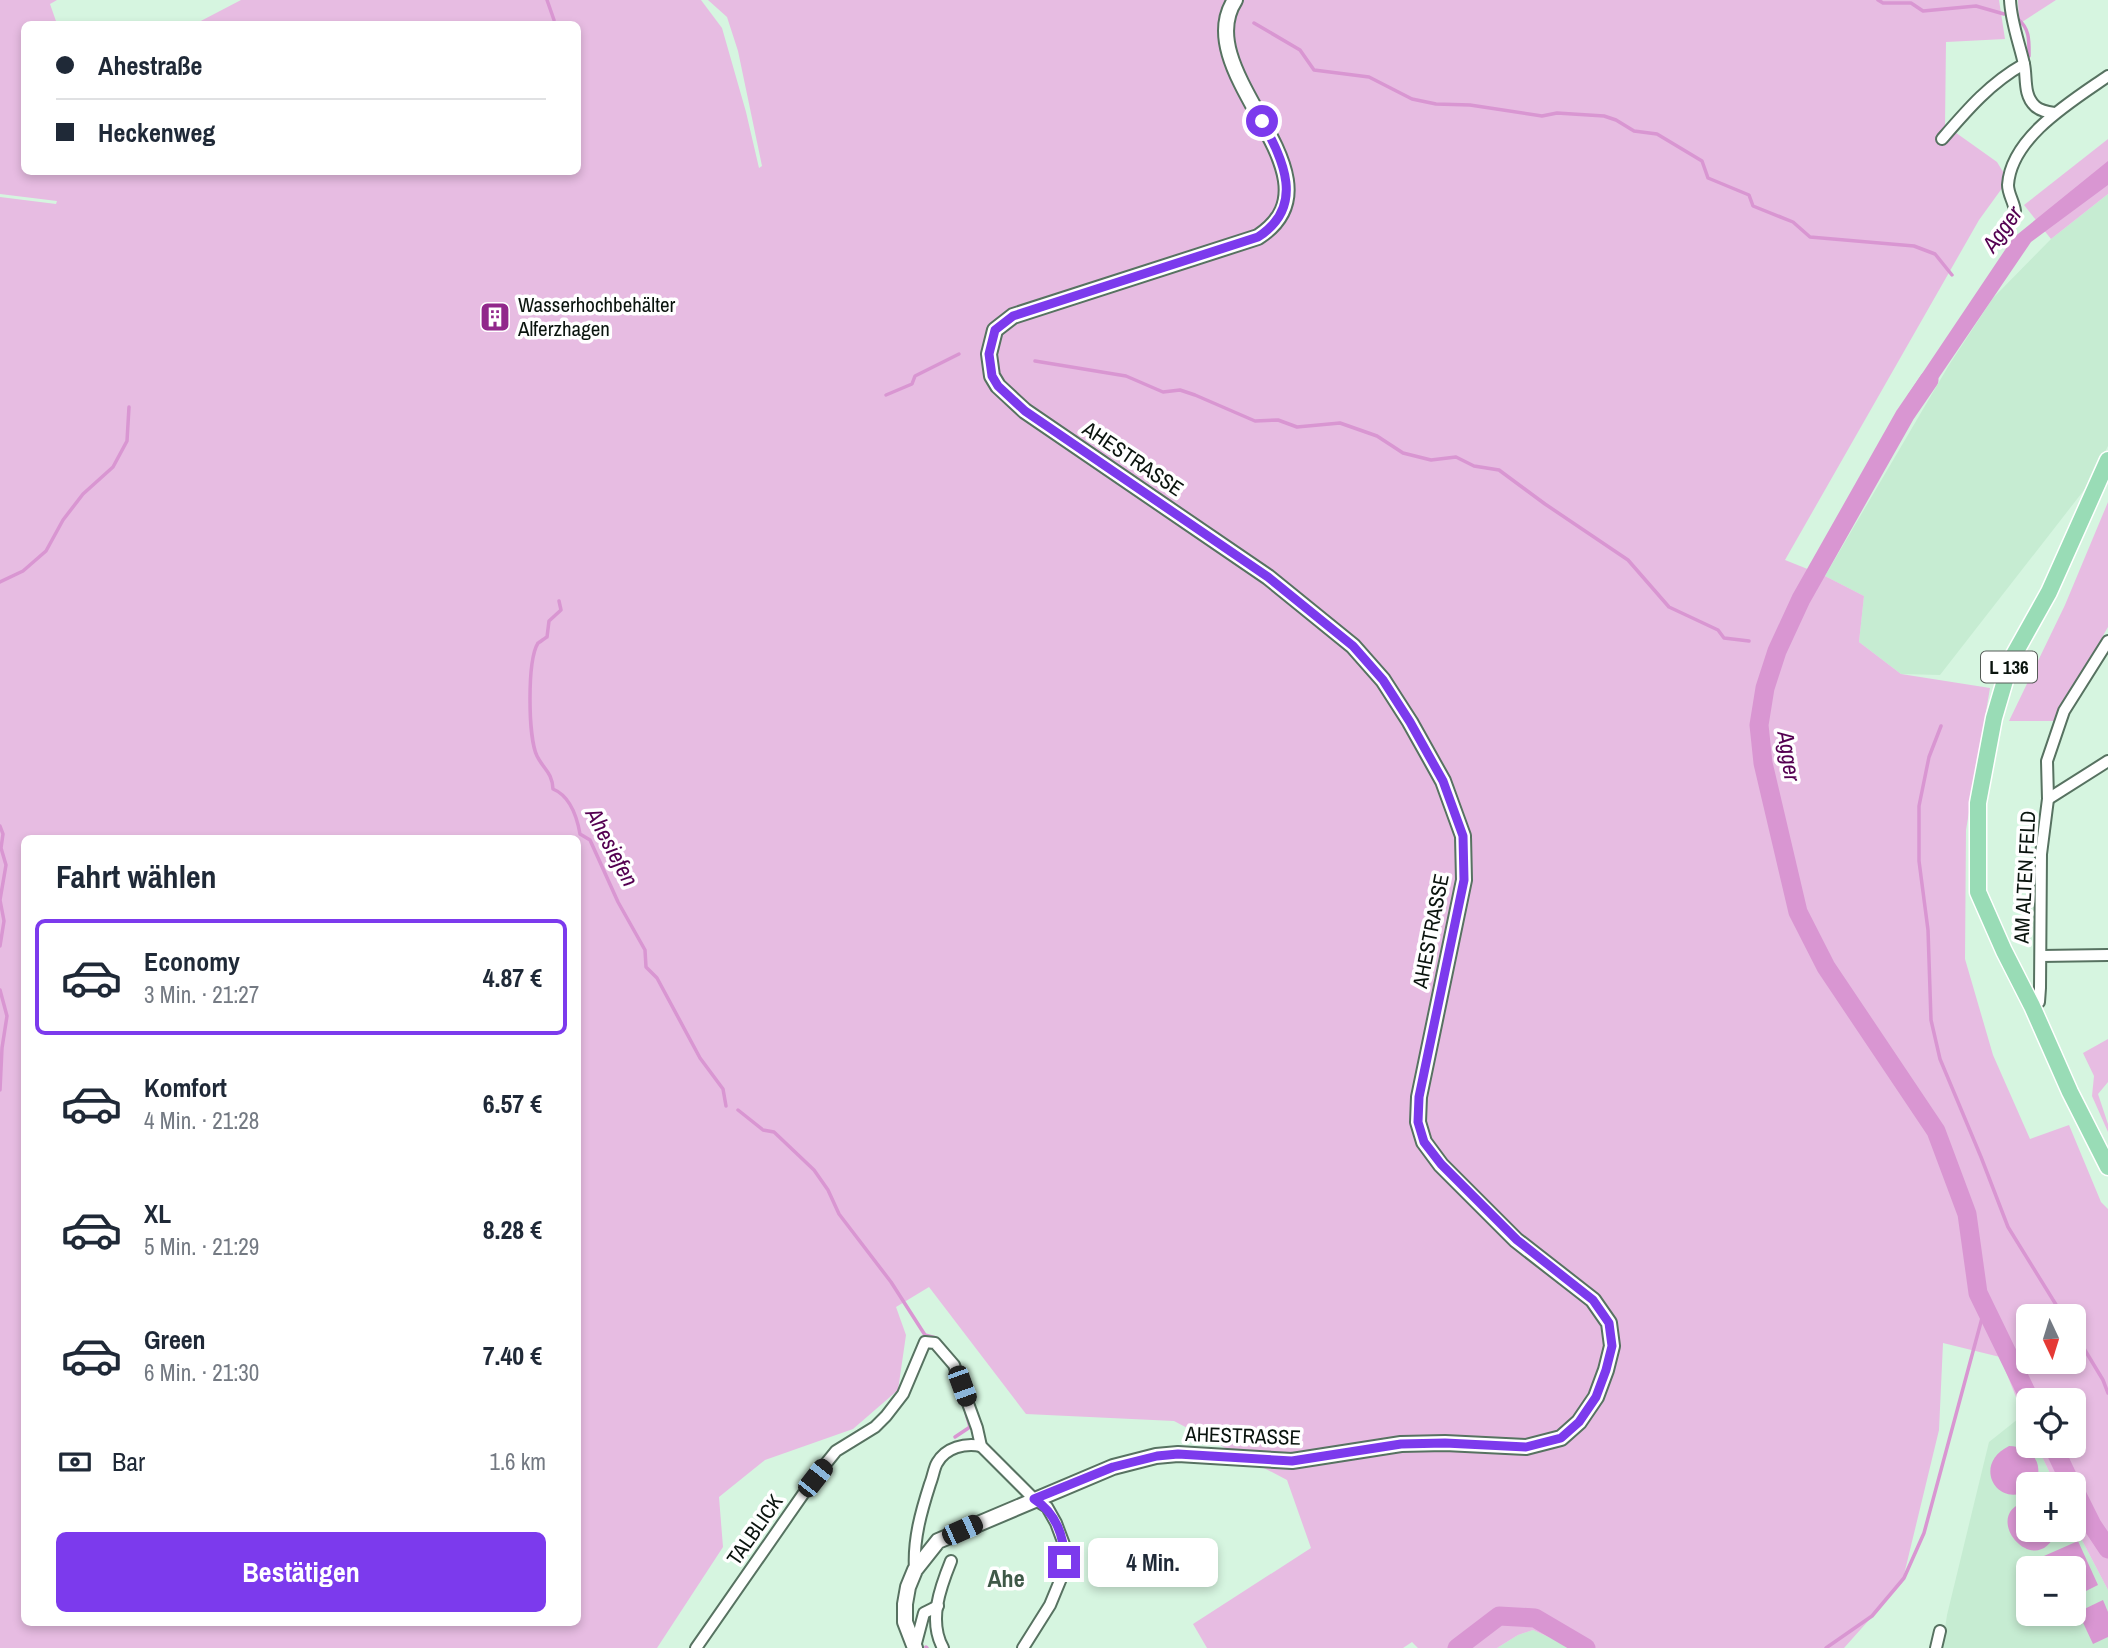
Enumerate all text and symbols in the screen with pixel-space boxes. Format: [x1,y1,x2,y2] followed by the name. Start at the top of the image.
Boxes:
[98,48,202,83] text: Ahestraße
[1246,105,1278,137] route start
[98,115,215,150] text: Heckenweg
[1974,199,2029,259] water label: Agger
[517,290,676,343] place label: Wasserhochbehälter Alferzhagen
[478,300,512,334] building icon: Wasserhochbehälter Alferzhagen
[1076,414,1189,503] street label: AHESTRASSE
[1981,652,2037,682] road number: L 136
[1770,728,1809,784] water label: Agger
[578,801,646,892] water label: Ahesiefen
[2006,810,2042,945] street label: AM ALTEN FELD
[56,855,217,898] text: Fahrt wählen
[1405,871,1456,991] street label: AHESTRASSE
[144,944,240,979] text: Economy
[60,946,123,1009] icon: car
[483,960,542,995] text: 4.87 €
[144,979,259,1010] text: 3 Min. · 21:27
[144,1070,227,1105] text: Komfort
[60,1072,123,1135] icon: car
[483,1086,542,1121] text: 6.57 €
[144,1105,259,1136] text: 4 Min. · 21:28
[144,1196,171,1231] text: XL
[60,1198,123,1261] icon: car
[483,1212,542,1247] text: 8.28 €
[144,1231,259,1262] text: 5 Min. · 21:29
[2016,1304,2086,1374] north arrow
[2016,1304,2086,1626] map controls
[144,1322,206,1357] text: Green
[60,1324,123,1387] icon: car
[483,1338,542,1373] text: 7.40 €
[144,1357,259,1388] text: 6 Min. · 21:30
[945,1363,980,1409] car
[2016,1388,2086,1458] button: locate
[1184,1419,1301,1452] street label: AHESTRASSE
[56,1443,94,1481] icon: cash
[112,1444,145,1479] text: Bar
[489,1446,546,1477] text: 1.6 km
[794,1455,837,1501] car
[2016,1472,2086,1542] button: +
[720,1488,790,1571] street label: TALBLICK
[939,1512,986,1548] car
[56,1532,546,1612] button: Bestätigen
[1088,1538,1218,1586] callout: 4 Min.
[1048,1546,1080,1578] route end
[1126,1547,1180,1578] text: 4 Min.
[2016,1556,2086,1626] button: −
[987,1562,1025,1594] district label: Ahe

